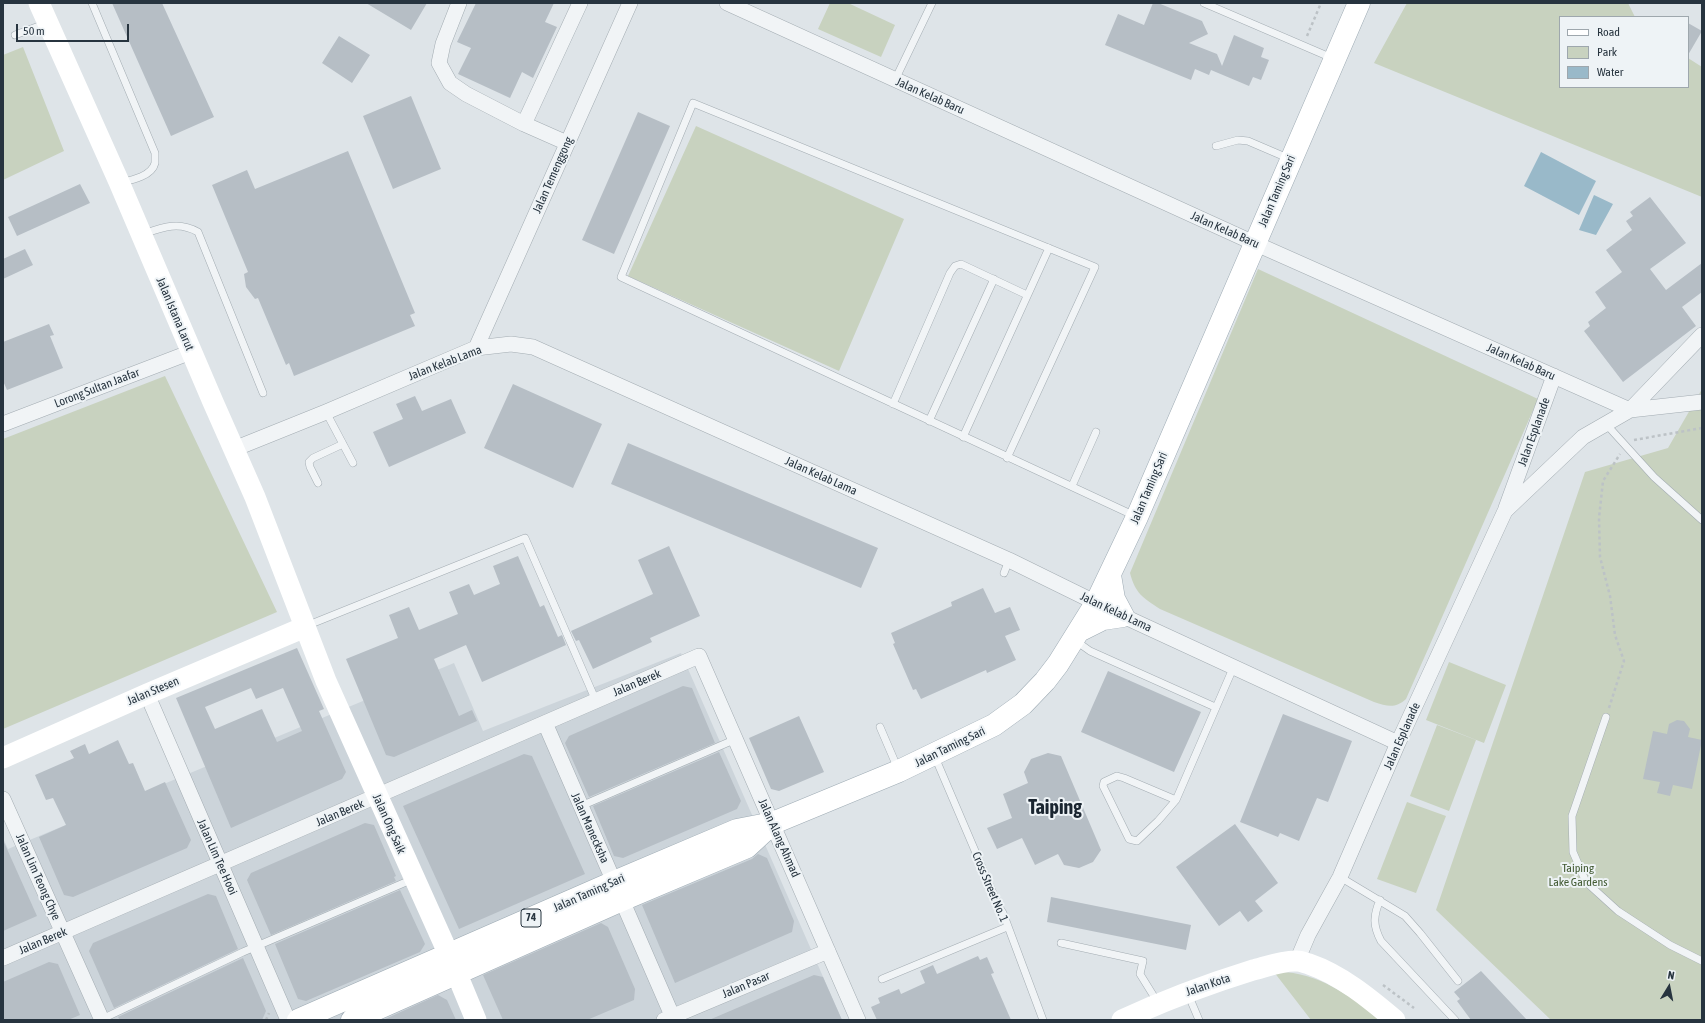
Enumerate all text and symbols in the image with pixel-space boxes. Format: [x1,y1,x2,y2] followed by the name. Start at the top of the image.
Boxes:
[18,16,131,42] scale bar
[1559,16,1689,88] legend
[23,24,45,38] text: 50 m
[1597,25,1620,39] text: Road
[1597,45,1617,59] text: Park
[1597,65,1623,79] text: Water
[894,74,966,118] street label: Jalan Kelab Baru
[530,135,576,215] street label: Jalan Temenggong
[1255,153,1299,229] street label: Jalan Taming Sari
[1189,208,1261,252] street label: Jalan Kelab Baru
[153,275,197,353] street label: Jalan Istana Larut
[1485,340,1557,384] street label: Jalan Kelab Baru
[406,342,484,384] street label: Jalan Kelab Lama
[52,365,142,411] street label: Lorong Sultan Jaafar
[1515,396,1553,468] street label: Jalan Esplanade
[1127,450,1171,526] street label: Jalan Taming Sari
[783,454,859,498] street label: Jalan Kelab Lama
[1078,589,1154,635] street label: Jalan Kelab Lama
[611,666,663,700] street label: Jalan Berek
[125,674,181,708] street label: Jalan Stesen
[1381,700,1423,772] street label: Jalan Esplanade
[912,724,988,770] street label: Jalan Taming Sari
[568,790,612,866] street label: Jalan Manecksha
[369,792,409,856] street label: Jalan Ong Saik
[314,796,366,830] street label: Jalan Berek
[755,796,803,880] street label: Jalan Alang Ahmad
[1028,796,1082,820] district label: Taiping
[194,817,240,897] street label: Jalan Lim Tee Hooi
[13,832,63,922] street label: Jalan Lim Teong Chye
[969,850,1011,924] street label: Cross Street No. 1
[1548,861,1608,889] park label: Taiping Lake Gardens
[551,871,627,915] street label: Jalan Taming Sari
[521,909,541,927] road number: 74
[17,924,69,958] street label: Jalan Berek
[1649,967,1689,1007] north arrow
[720,969,772,1001] street label: Jalan Pasar
[1667,969,1675,982] text: N
[1184,971,1232,999] street label: Jalan Kota

